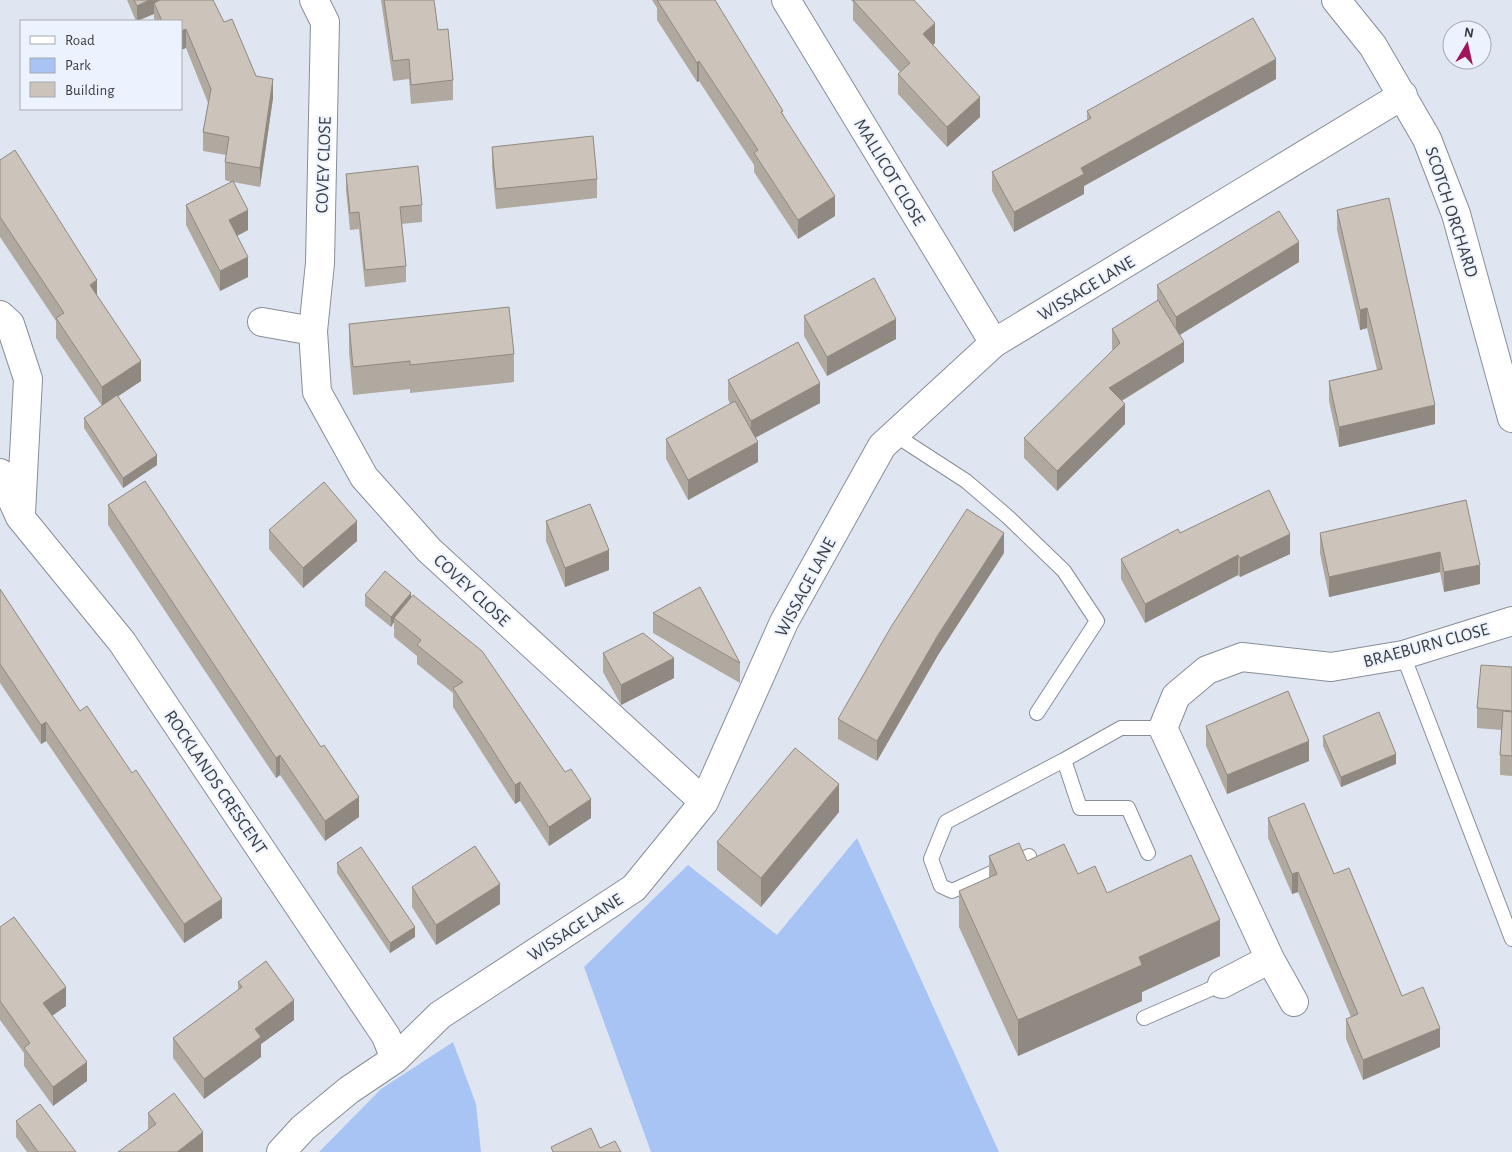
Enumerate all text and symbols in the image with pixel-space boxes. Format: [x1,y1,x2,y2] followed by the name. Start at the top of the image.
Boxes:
[20,20,182,110] legend
[1442,20,1492,70] north arrow
[1463,25,1475,41] text: N
[65,33,95,48] text: Road
[65,58,91,73] text: Park
[65,83,115,98] text: Building
[313,116,335,214] street label: COVEY CLOSE
[850,116,928,229] street label: MALLICOT CLOSE
[1421,145,1481,280] street label: SCOTCH ORCHARD
[1035,253,1138,325] street label: WISSAGE LANE
[772,535,840,640] street label: WISSAGE LANE
[430,551,513,630] street label: COVEY CLOSE
[1361,620,1492,671] street label: BRAEBURN CLOSE
[160,707,270,858] street label: ROCKLANDS CRESCENT
[525,890,627,965] street label: WISSAGE LANE

